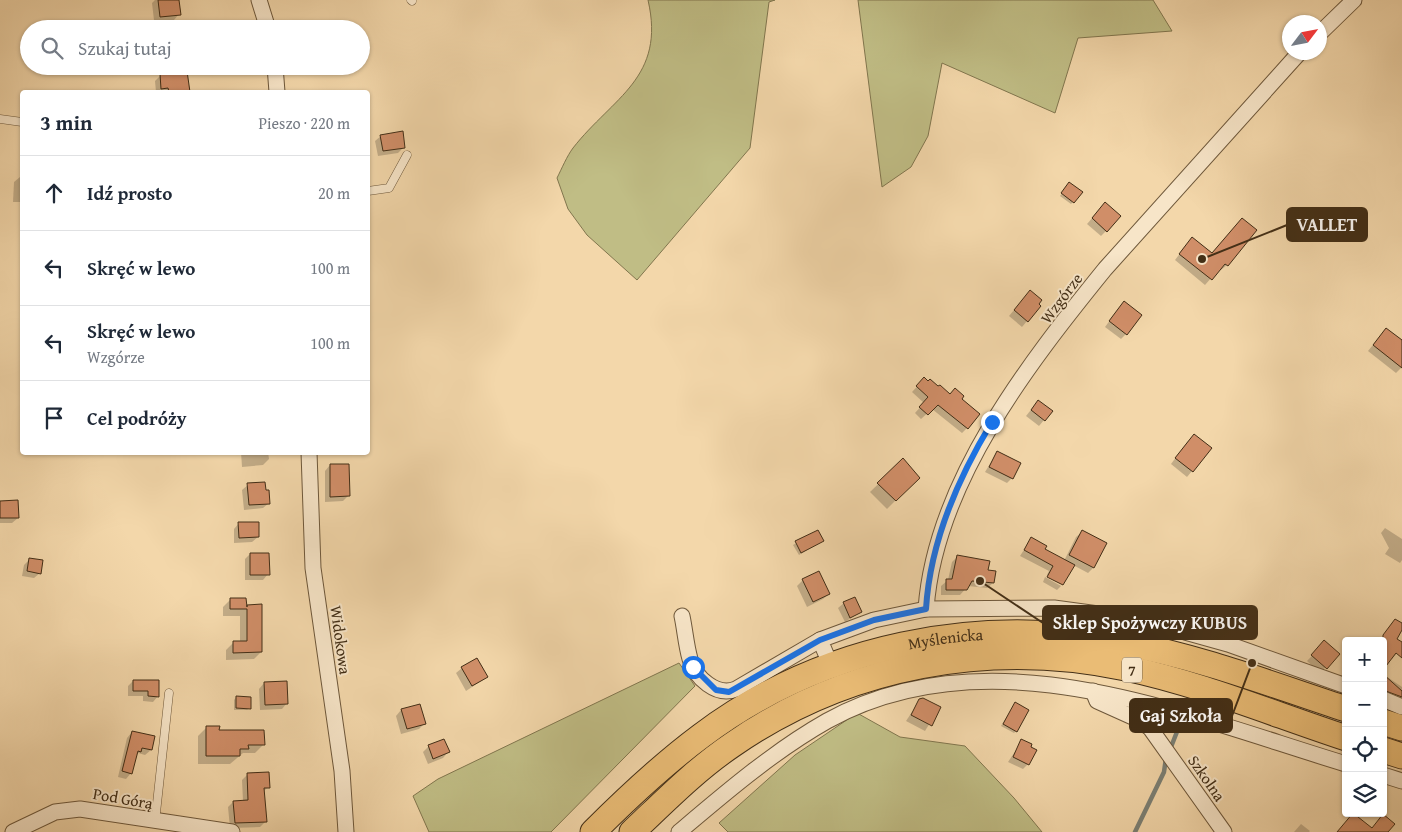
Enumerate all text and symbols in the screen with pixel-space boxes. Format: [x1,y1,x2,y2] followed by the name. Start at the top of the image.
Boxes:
[1282,15,1327,60] north arrow
[20,20,370,75] search box
[38,34,66,62] icon: search
[78,34,172,62] text: Szukaj tutaj
[40,107,92,138] text: 3 min
[258,111,350,135] text: Pieszo · 220 m
[40,179,68,207] icon: ahead
[87,179,172,207] text: Idź prosto
[318,181,350,205] text: 20 m
[1287,208,1367,241] callout: VALLET
[1297,211,1358,238] text: VALLET
[40,254,68,282] icon: left
[87,254,195,282] text: Skręć w lewo
[310,256,350,280] text: 100 m
[1034,268,1088,328] street label: Wzgórze
[87,317,195,345] text: Skręć w lewo
[40,329,68,357] icon: left
[310,331,350,355] text: 100 m
[87,345,145,369] text: Wzgórze
[40,404,68,432] icon: arrive
[87,404,187,432] text: Cel podróży
[981,411,1004,434] route end
[324,604,358,676] street label: Widokowa
[1043,606,1257,639] callout: Sklep Spożywczy KUBUS
[1053,609,1247,636] text: Sklep Spożywczy KUBUS
[906,622,984,656] street label: Myślenicka
[1342,637,1387,817] map controls
[1342,637,1387,682] button: +
[682,656,705,679] route start
[1122,658,1142,682] road number: 7
[1342,682,1387,727] button: −
[1130,699,1232,732] callout: Gaj Szkoła
[1140,702,1223,729] text: Gaj Szkoła
[1342,727,1387,772] button: locate
[1182,750,1232,806] street label: Szkolna
[1342,772,1387,817] button: layers
[91,781,155,815] street label: Pod Górą

